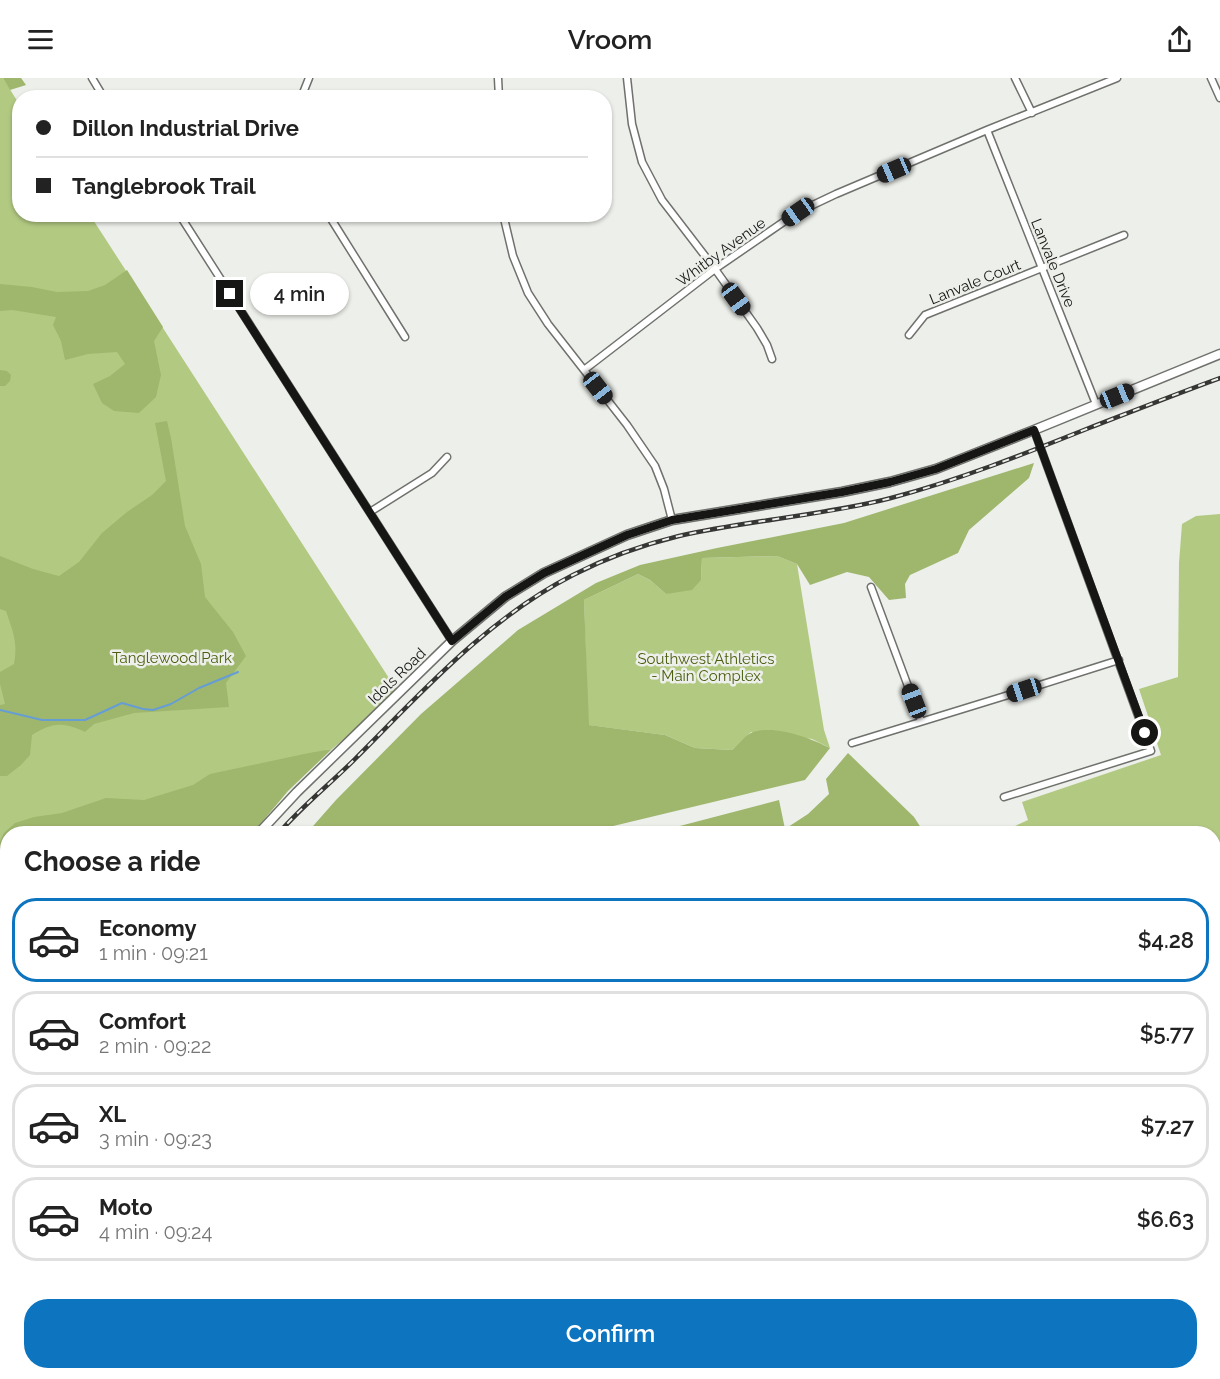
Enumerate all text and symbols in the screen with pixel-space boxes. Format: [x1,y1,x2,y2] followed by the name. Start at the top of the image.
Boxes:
[24,23,57,56] icon: menu
[1163,23,1196,56] icon: share
[568,24,652,55] text: Vroom
[72,115,299,141] text: Dillon Industrial Drive
[874,155,914,185] car
[72,173,256,199] text: Tanglebrook Trail
[778,194,818,230] car
[673,214,769,290] street label: Whitby Avenue
[1027,216,1079,310] street label: Lanvale Drive
[927,256,1023,308] street label: Lanvale Court
[251,273,350,315] callout: 4 min
[718,279,754,319] car
[216,280,243,307] route end
[274,282,325,306] text: 4 min
[580,368,616,408] car
[1097,381,1137,411] car
[364,644,430,708] street label: Idols Road
[112,649,232,667] park label: Tanglewood Park
[637,650,775,685] park label: Southwest Athletics - Main Complex
[1004,676,1044,704] car
[899,681,929,721] car
[1131,719,1158,746] route start
[24,846,200,877] text: Choose a ride
[27,913,81,967] icon: car
[99,915,197,941] text: Economy
[1138,927,1194,953] text: $4.28
[99,941,208,965] text: 1 min · 09:21
[27,1006,81,1060] icon: car
[99,1008,186,1034] text: Comfort
[1140,1020,1194,1046] text: $5.77
[99,1034,211,1058] text: 2 min · 09:22
[27,1099,81,1153] icon: car
[99,1101,126,1127] text: XL
[1141,1113,1194,1139] text: $7.27
[99,1127,212,1151] text: 3 min · 09:23
[27,1192,81,1246] icon: car
[99,1194,153,1220] text: Moto
[1137,1206,1194,1232] text: $6.63
[99,1220,212,1244] text: 4 min · 09:24
[24,1299,1197,1368] button: Confirm

